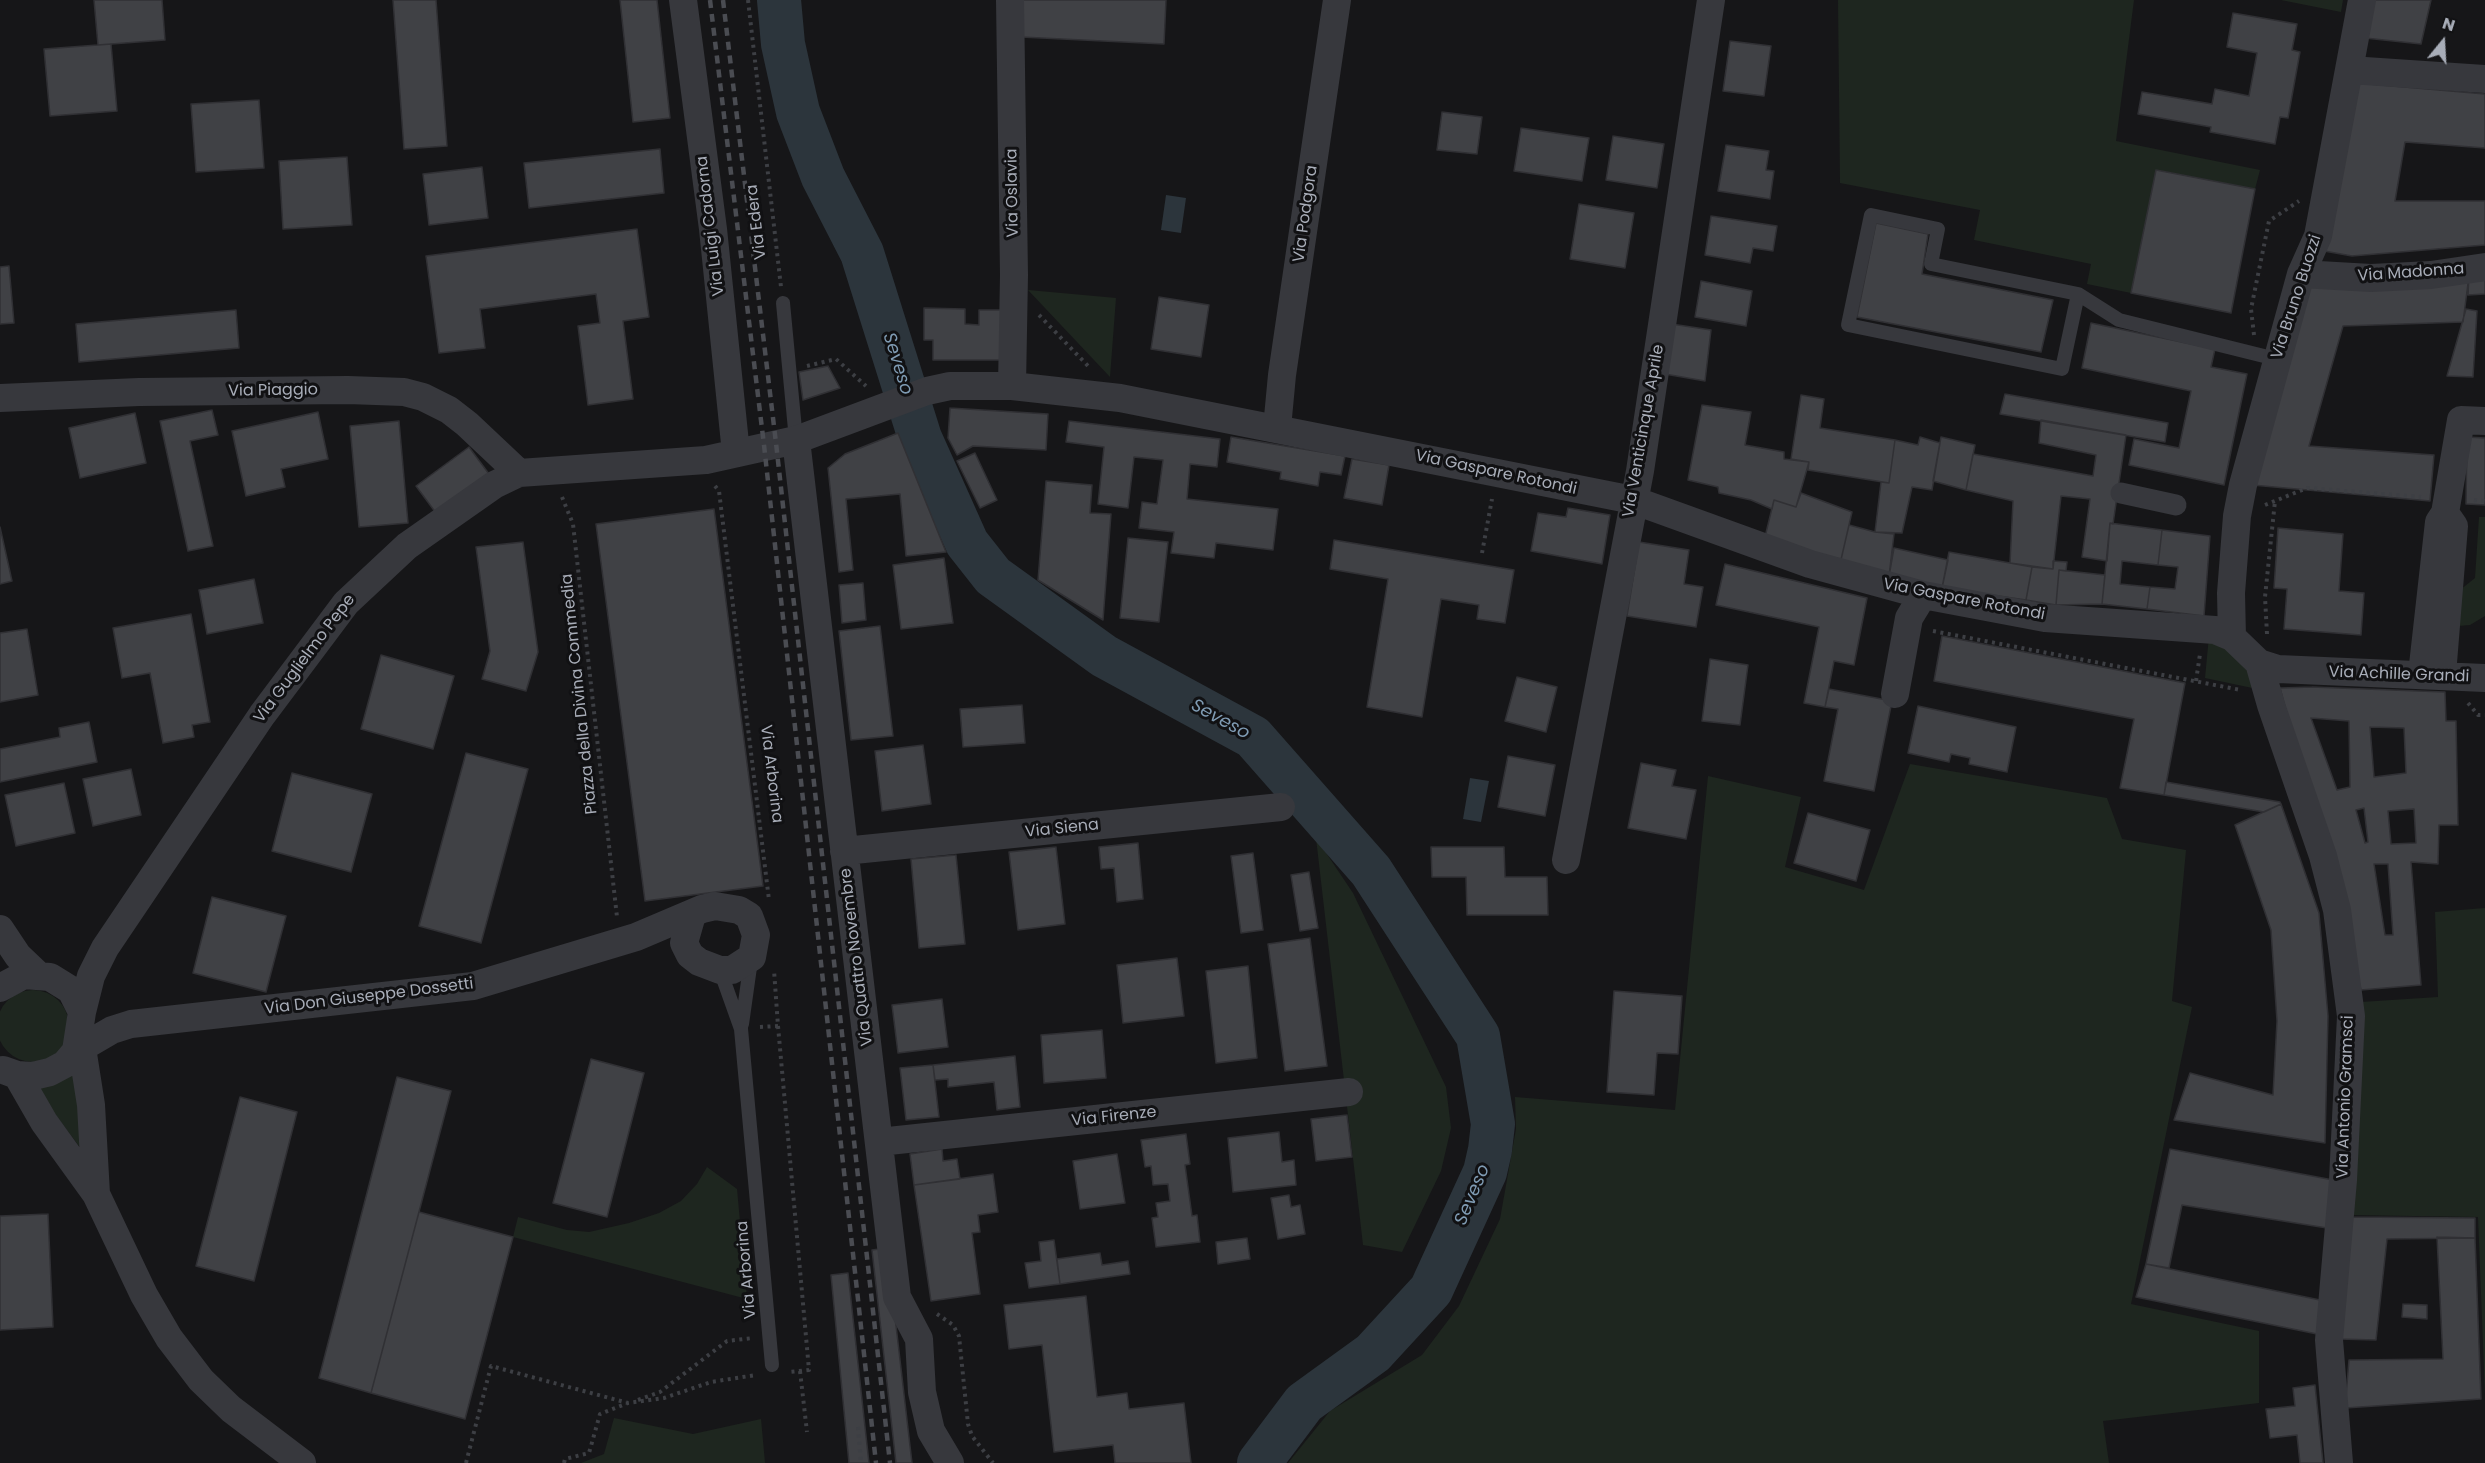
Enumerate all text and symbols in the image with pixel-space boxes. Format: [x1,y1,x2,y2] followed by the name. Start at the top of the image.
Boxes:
[2413,12,2473,72] north arrow
[2439,12,2458,37] text: N
[1003,148,1023,238] street label: Via Oslavia
[693,155,729,297] street label: Via Luigi Cadorna
[1290,164,1322,264] street label: Via Podgora
[743,183,771,261] street label: Via Edera
[2268,233,2326,361] street label: Via Bruno Buozzi
[2357,260,2465,286] street label: Via Madonna
[877,330,917,398] water label: Seveso
[1619,343,1669,519] street label: Via Venticinque Aprile
[228,381,318,401] street label: Via Piaggio
[1414,447,1578,499] street label: Via Gaspare Rotondi
[558,573,602,815] street label: Piazza della Divina Commedia
[1882,575,2046,625] street label: Via Gaspare Rotondi
[250,591,360,727] street label: Via Guglielmo Pepe
[2328,663,2470,687] street label: Via Achille Grandi
[1187,695,1253,745] water label: Seveso
[755,724,787,824] street label: Via Arborina
[1024,816,1100,842] street label: Via Siena
[837,867,877,1047] street label: Via Quattro Novembre
[263,975,475,1019] street label: Via Don Giuseppe Dossetti
[2334,1015,2358,1179] street label: Via Antonio Gramsci
[1071,1103,1157,1131] street label: Via Firenze
[1451,1161,1495,1229] water label: Seveso
[733,1220,761,1320] street label: Via Arborina

